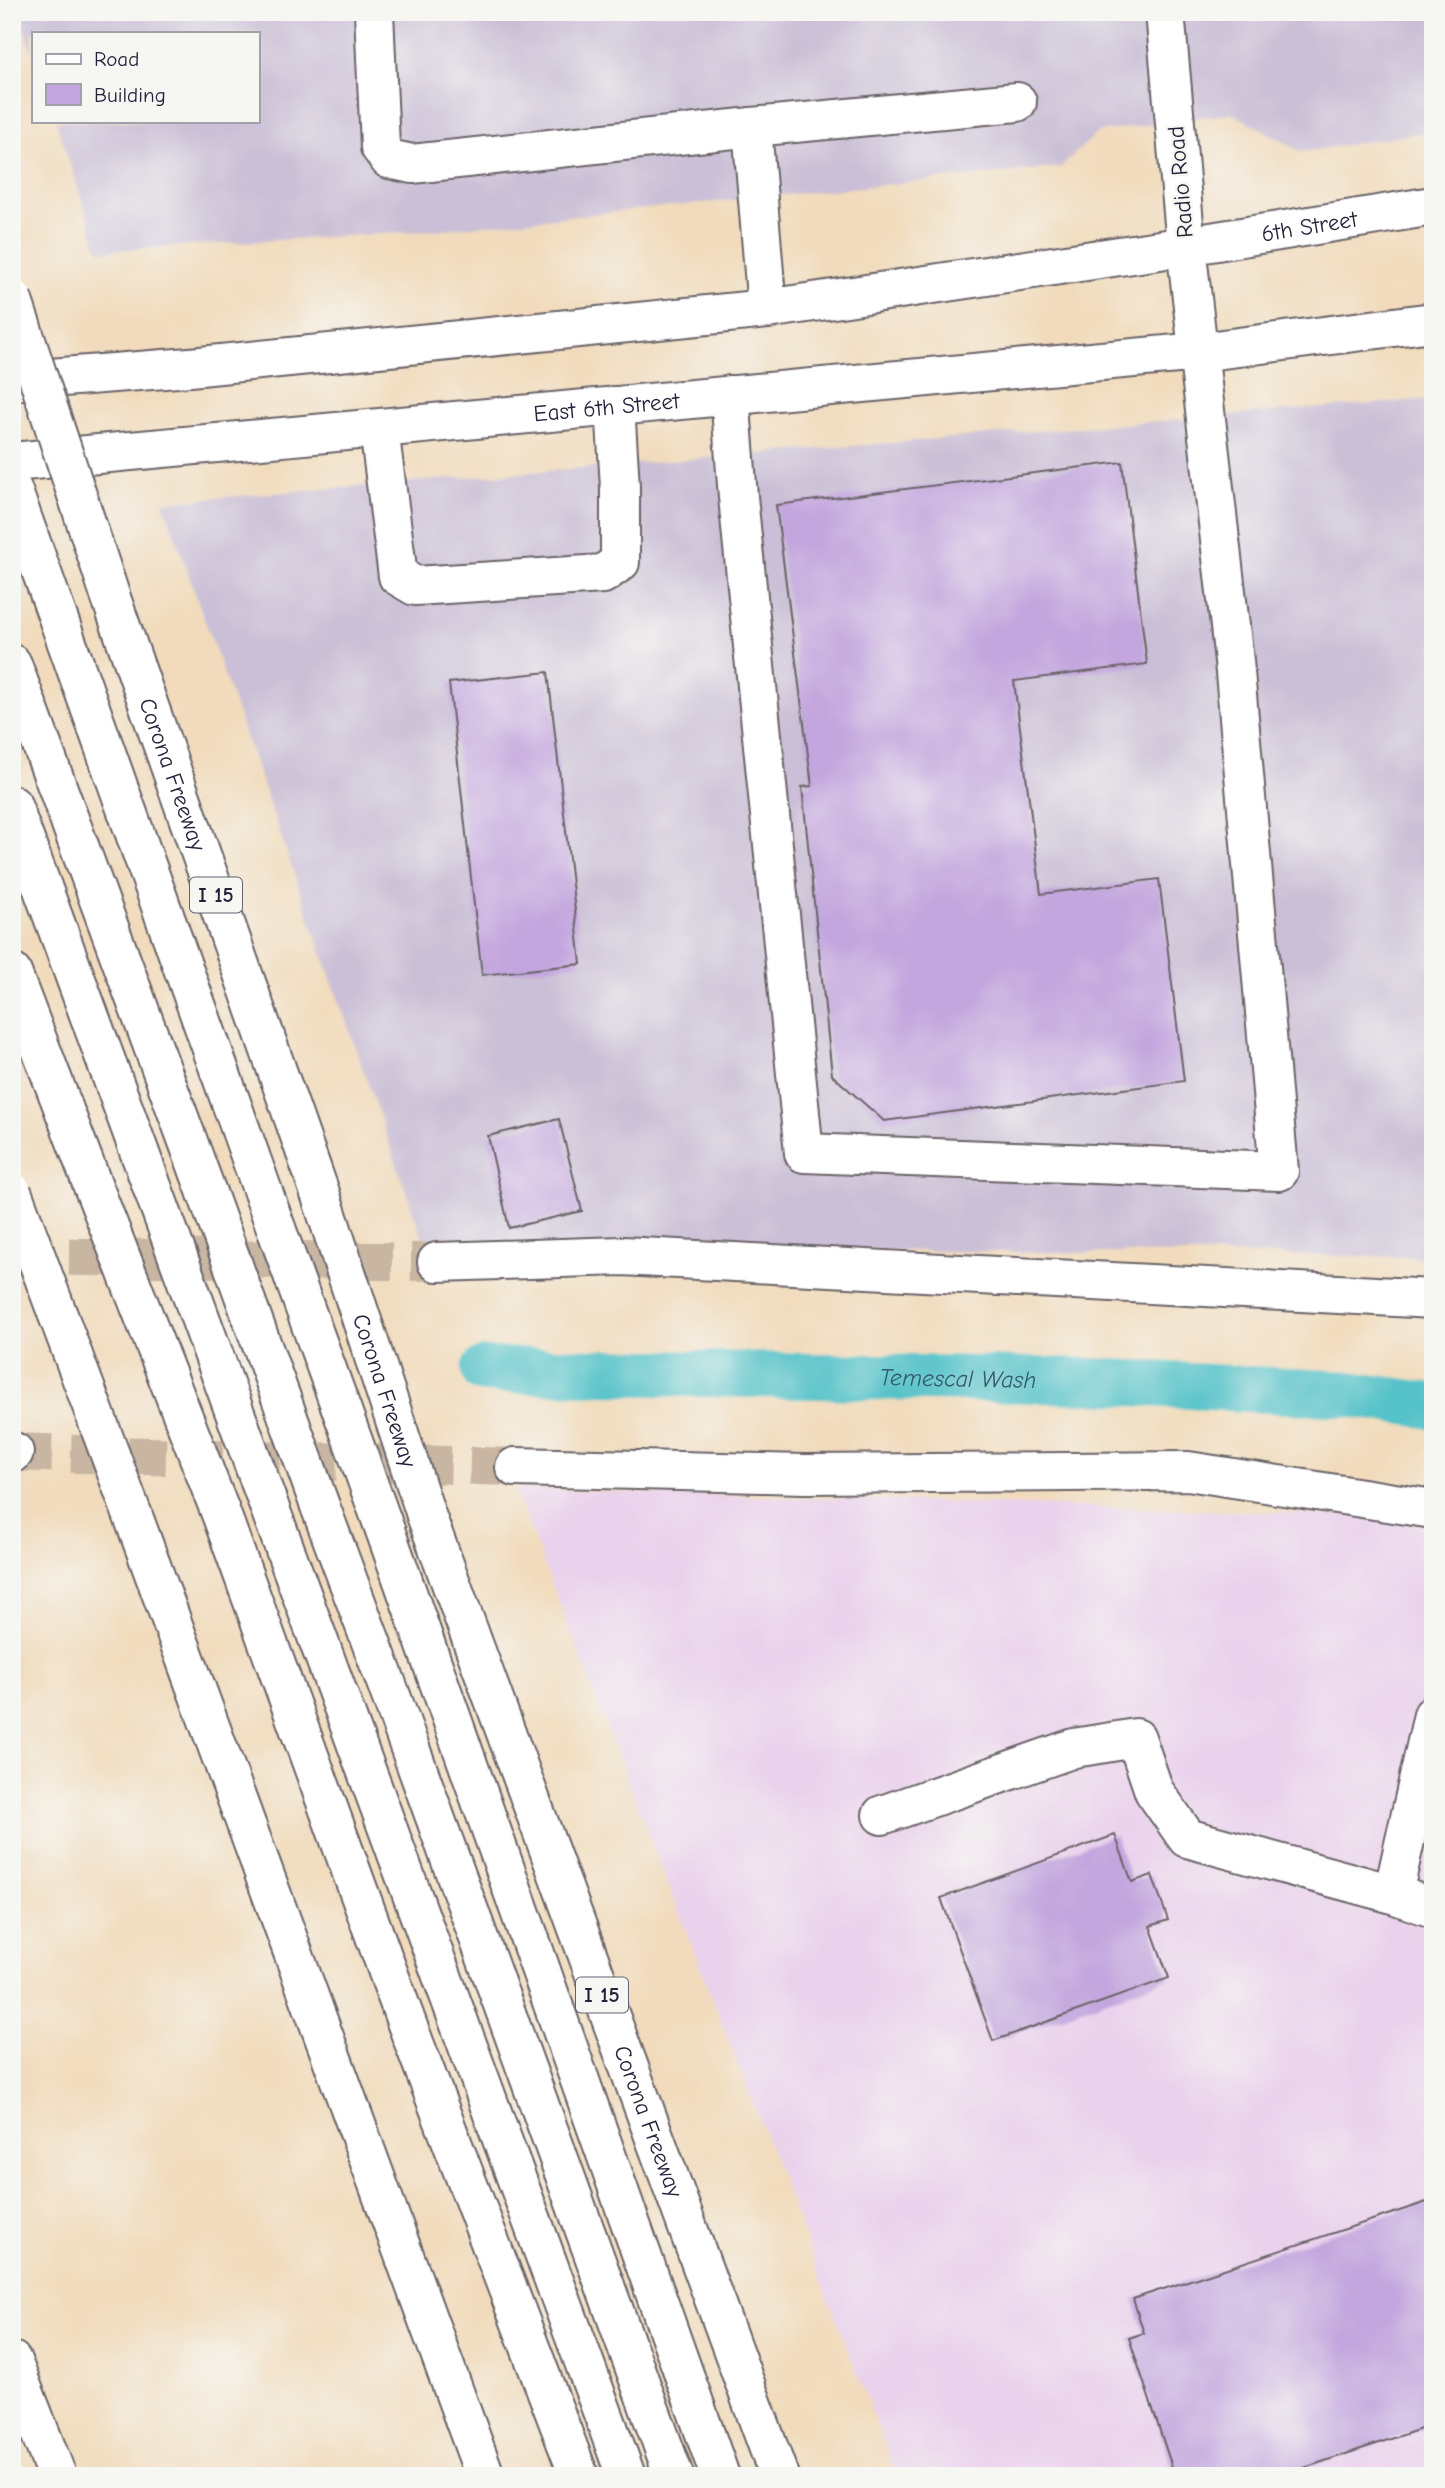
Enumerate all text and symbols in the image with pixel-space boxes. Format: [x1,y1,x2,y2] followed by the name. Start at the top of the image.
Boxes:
[32,32,259,122] legend
[94,47,139,71] text: Road
[94,83,166,107] text: Building
[1162,125,1199,239] street label: Radio Road
[1259,205,1361,248] street label: 6th Street
[532,387,682,428] street label: East 6th Street
[133,695,212,855] street label: Corona Freeway
[190,878,242,912] road number: I 15
[347,1310,423,1472] street label: Corona Freeway
[879,1363,1037,1394] water label: Temescal Wash
[576,1978,628,2012] road number: I 15
[608,2042,689,2202] street label: Corona Freeway

